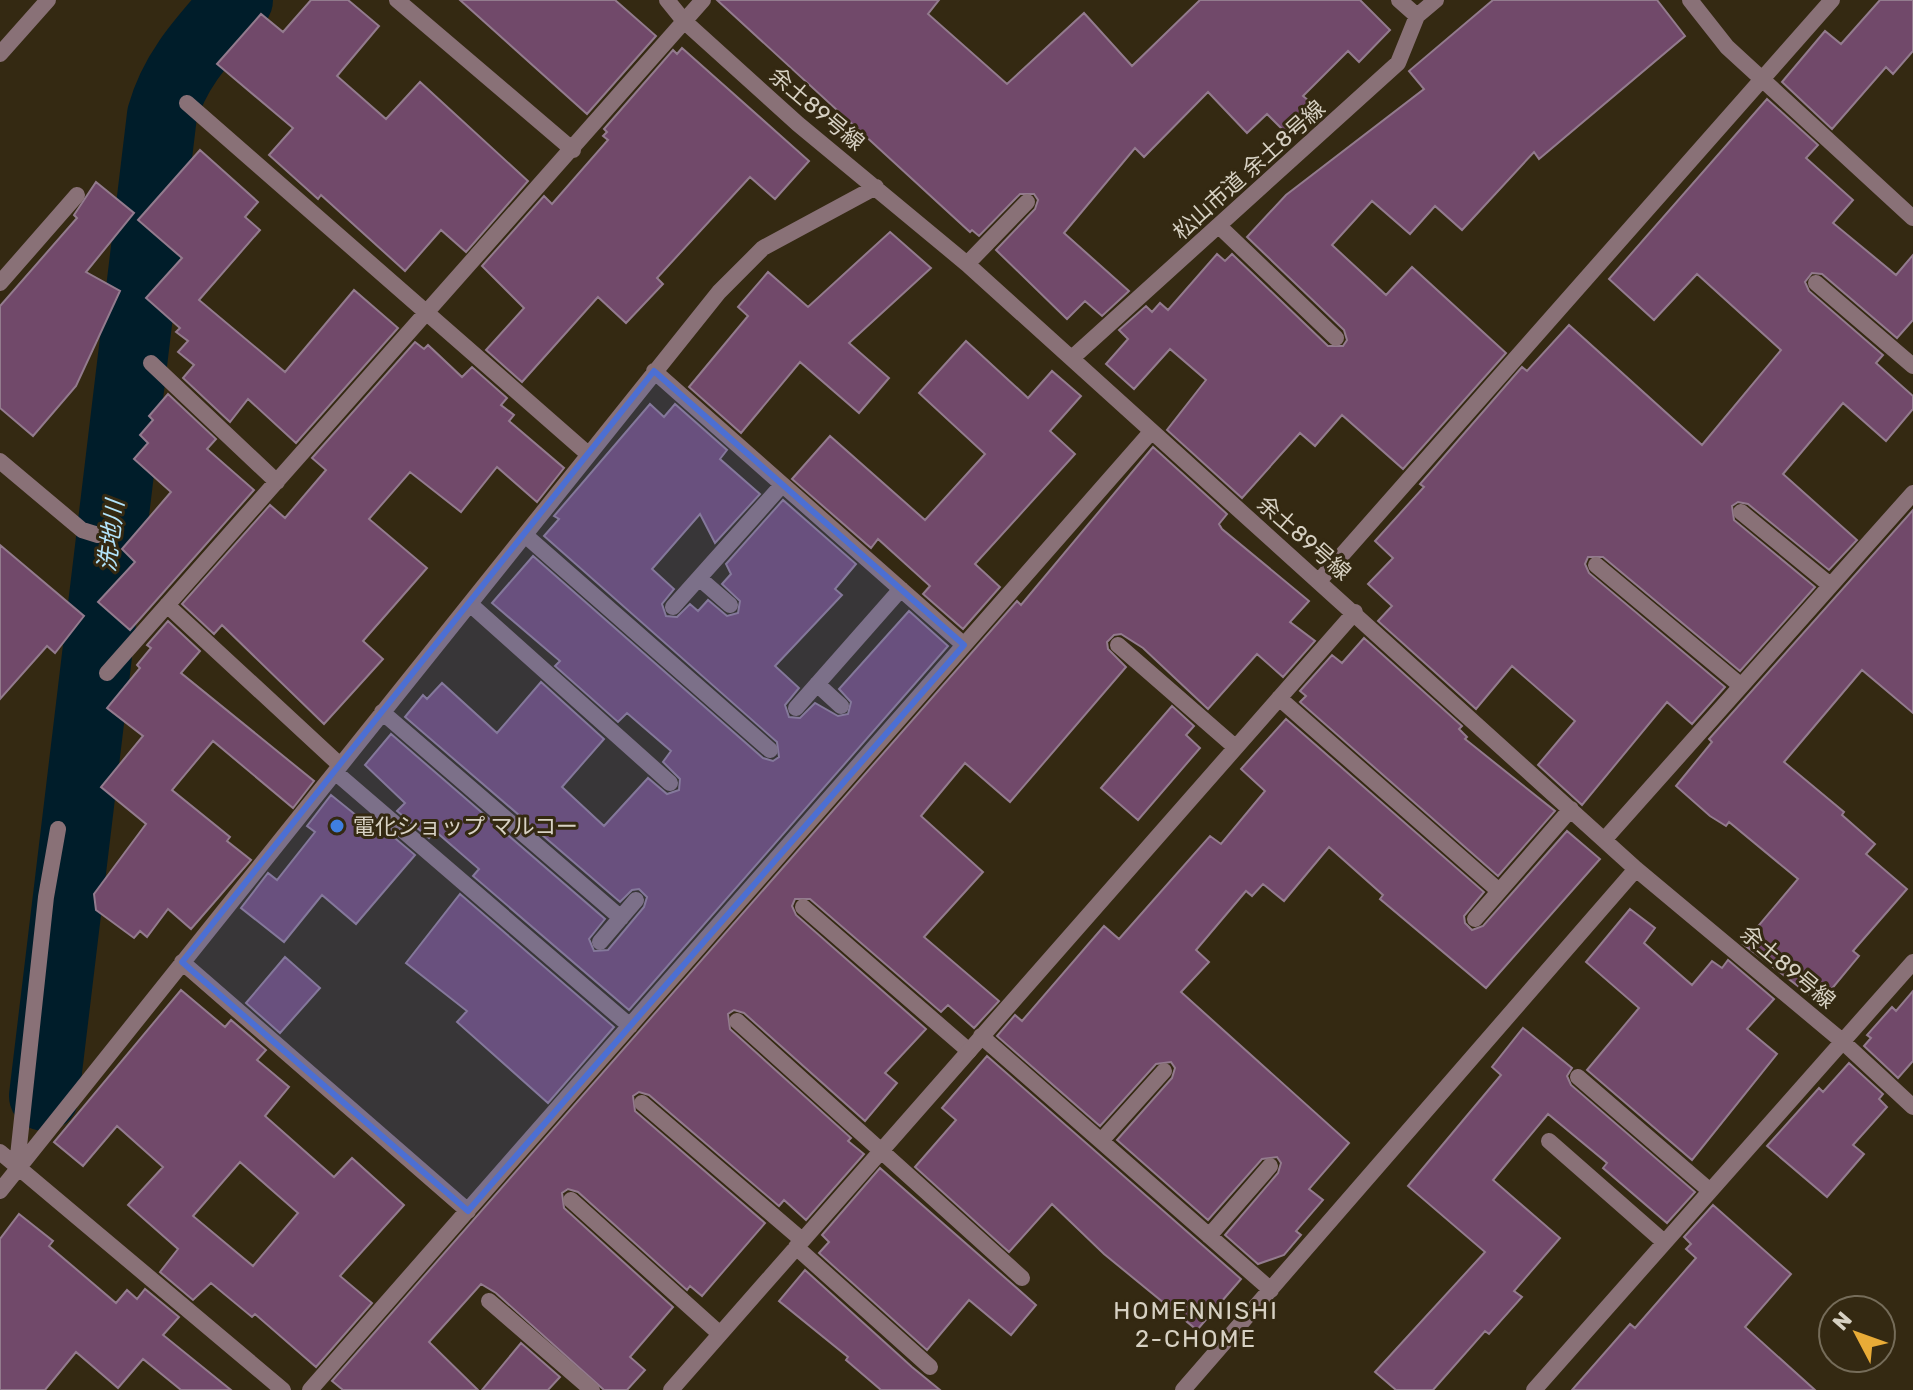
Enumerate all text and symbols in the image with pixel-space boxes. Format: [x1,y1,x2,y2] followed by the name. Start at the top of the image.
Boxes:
[764,62,870,156] street label: 余土89号線
[1167,95,1331,245] street label: 松山市道 余土8号線
[1252,490,1356,586] street label: 余土89号線
[93,496,130,573] water label: 洗地川
[353,813,578,840] place label: 電化ショップ マルコー
[328,817,346,835] marker: 電化ショップ マルコー
[1735,920,1841,1014] street label: 余土89号線
[1817,1294,1897,1374] north arrow
[1113,1297,1279,1353] district label: HOMENNISHI 2-CHOME
[1827,1306,1858,1336] text: N

